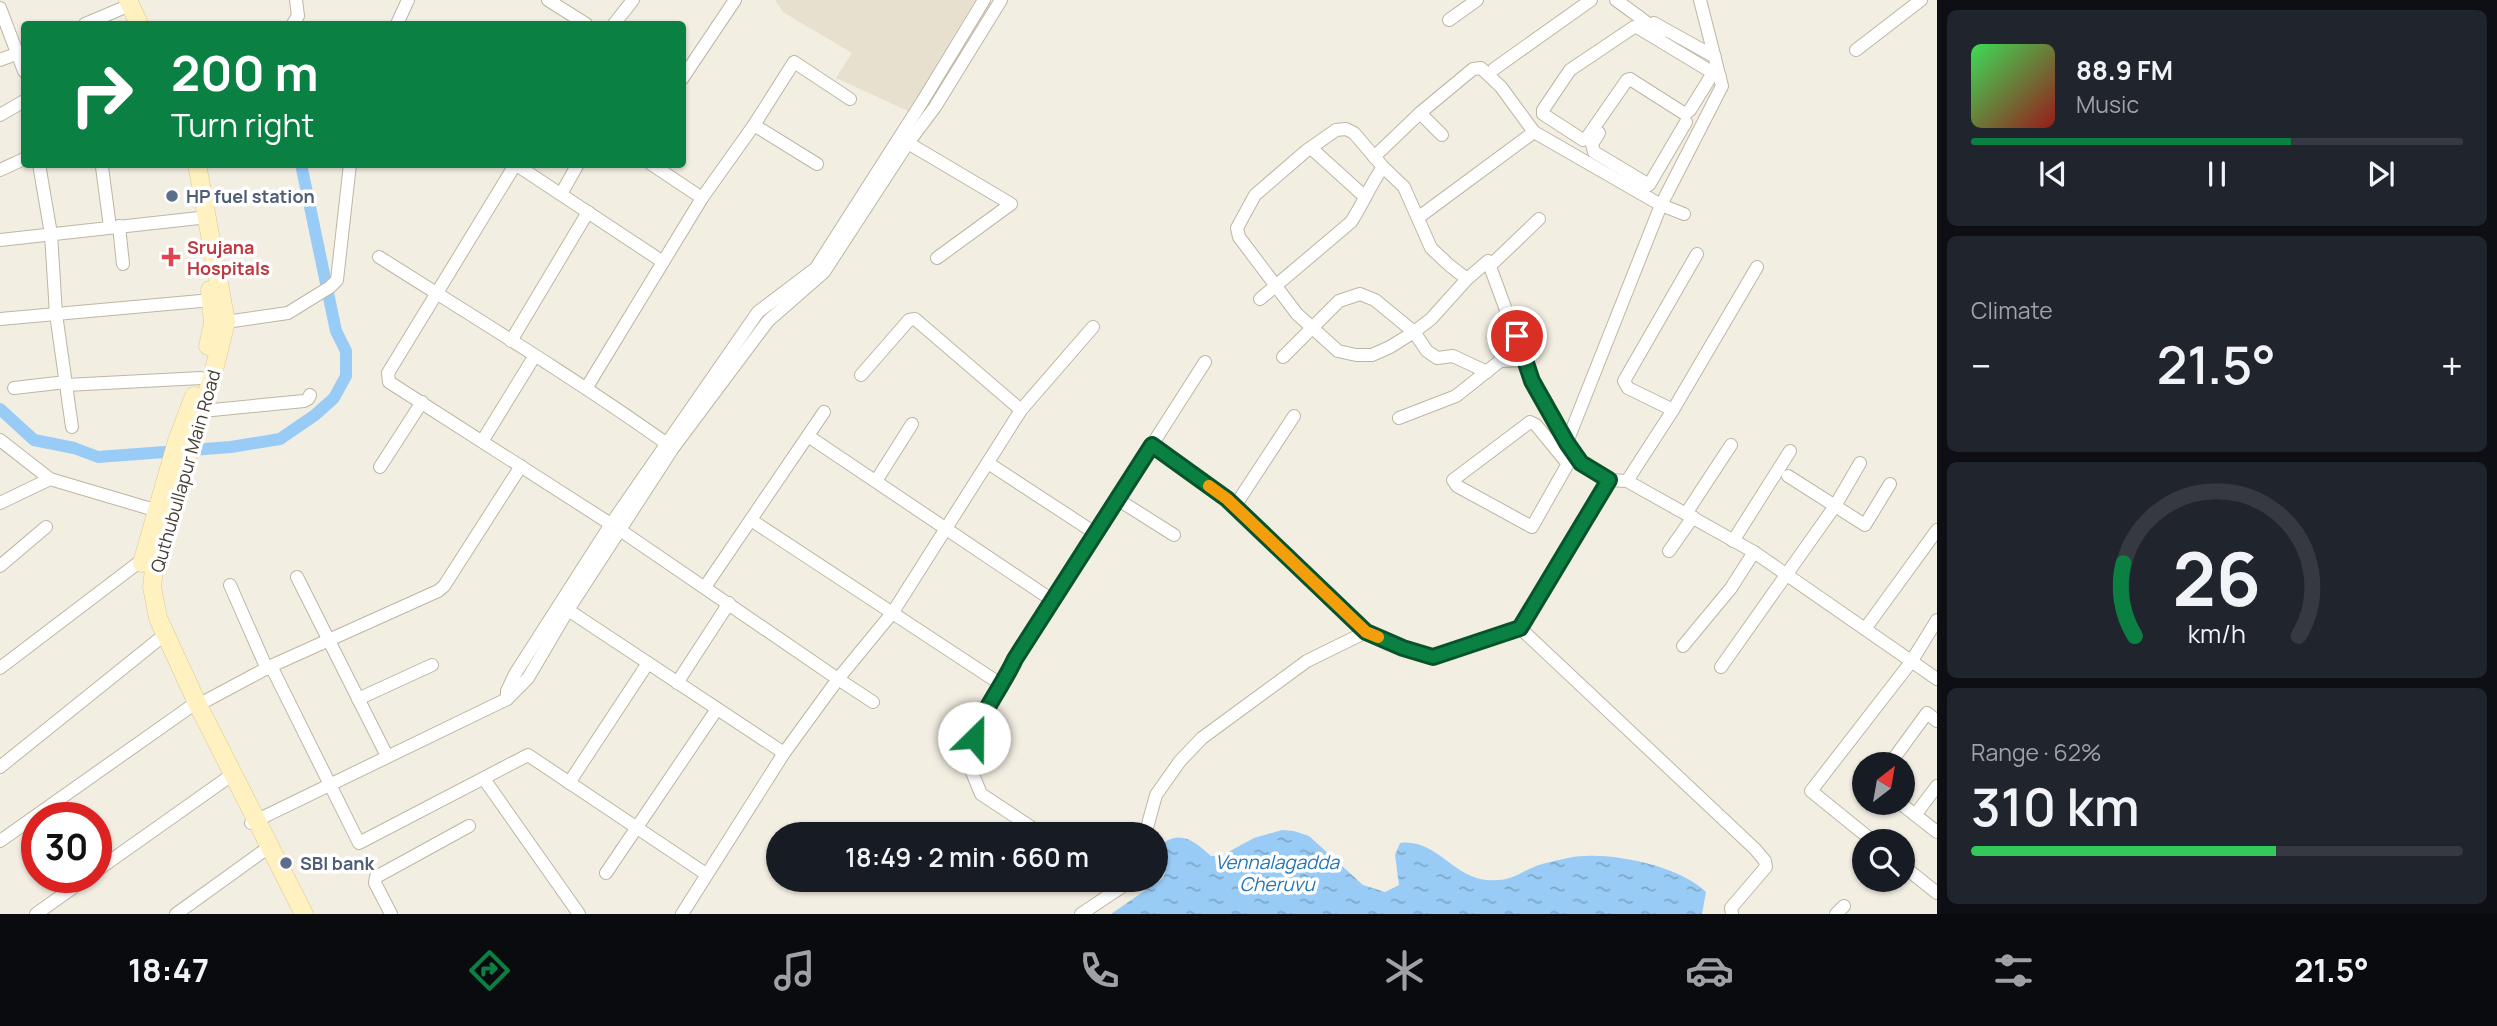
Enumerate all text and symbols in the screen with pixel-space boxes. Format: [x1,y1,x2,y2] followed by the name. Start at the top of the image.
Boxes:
[171,39,319,106] text: 200 m
[56,49,147,140] icon: right
[2076,52,2173,88] text: 88.9 FM
[2076,88,2139,120] text: Music
[171,103,314,147] text: Turn right
[2034,155,2072,193] icon: previous
[2198,155,2236,193] icon: pause
[2362,155,2400,193] icon: next
[186,184,315,208] place label: HP fuel station
[164,188,180,204] marker: HP fuel station
[187,235,270,280] place label: Srujana Hospitals
[161,247,181,267] marker: Srujana Hospitals
[1971,294,2053,326] text: Climate
[1487,306,1547,366] pin
[1498,317,1536,355] icon: arrive
[2157,329,2276,400] text: 21.5°
[1971,339,1992,391] text: −
[2441,339,2463,391] text: +
[145,367,225,575] street label: Quthubullapur Main Road
[2173,528,2261,628] text: 26
[2188,616,2246,651] text: km/h
[937,701,1011,775] position arrow
[1971,736,2102,768] text: Range · 62%
[1852,752,1914,816] north arrow
[1852,752,1915,892] map controls
[1971,771,2140,842] text: 310 km
[21,802,112,893] speed limit sign: 30
[1852,829,1915,892] button: search
[845,839,1089,875] text: 18:49 · 2 min · 660 m
[1215,849,1341,897] water label: Vennalagadda Cheruvu
[300,851,376,875] place label: SBI bank
[278,855,294,871] marker: SBI bank
[465,946,514,995] icon: directions
[770,946,819,995] icon: music
[1075,946,1124,995] icon: phone
[1380,946,1429,995] icon: climate
[1685,946,1734,995] icon: car
[1989,946,2038,995] icon: filters
[128,948,209,992] text: 18:47
[2294,948,2369,992] text: 21.5°

